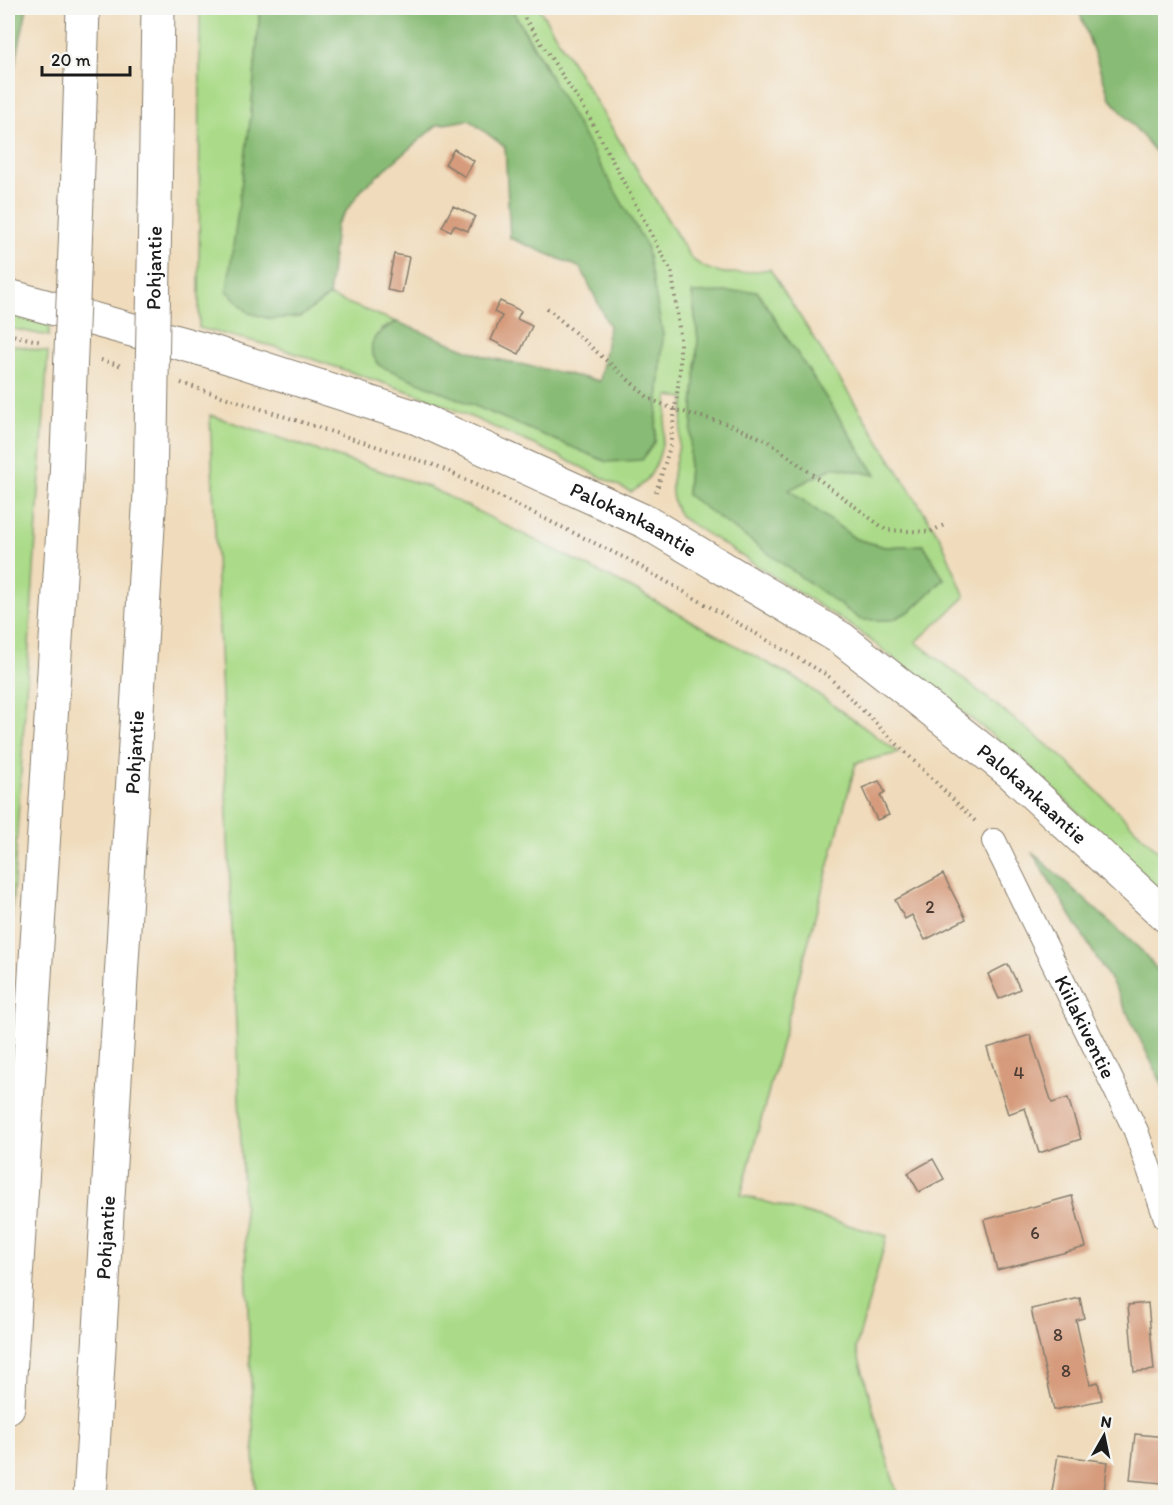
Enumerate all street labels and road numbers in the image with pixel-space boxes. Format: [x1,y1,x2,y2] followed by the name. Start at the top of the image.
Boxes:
[140,226,167,310] street label: Pohjantie
[566,476,702,562] street label: Palokankaantie
[119,710,149,795] street label: Pohjantie
[972,738,1093,849] street label: Palokankaantie
[1050,971,1121,1082] street label: Kiilakiventie
[90,1195,120,1280] street label: Pohjantie

